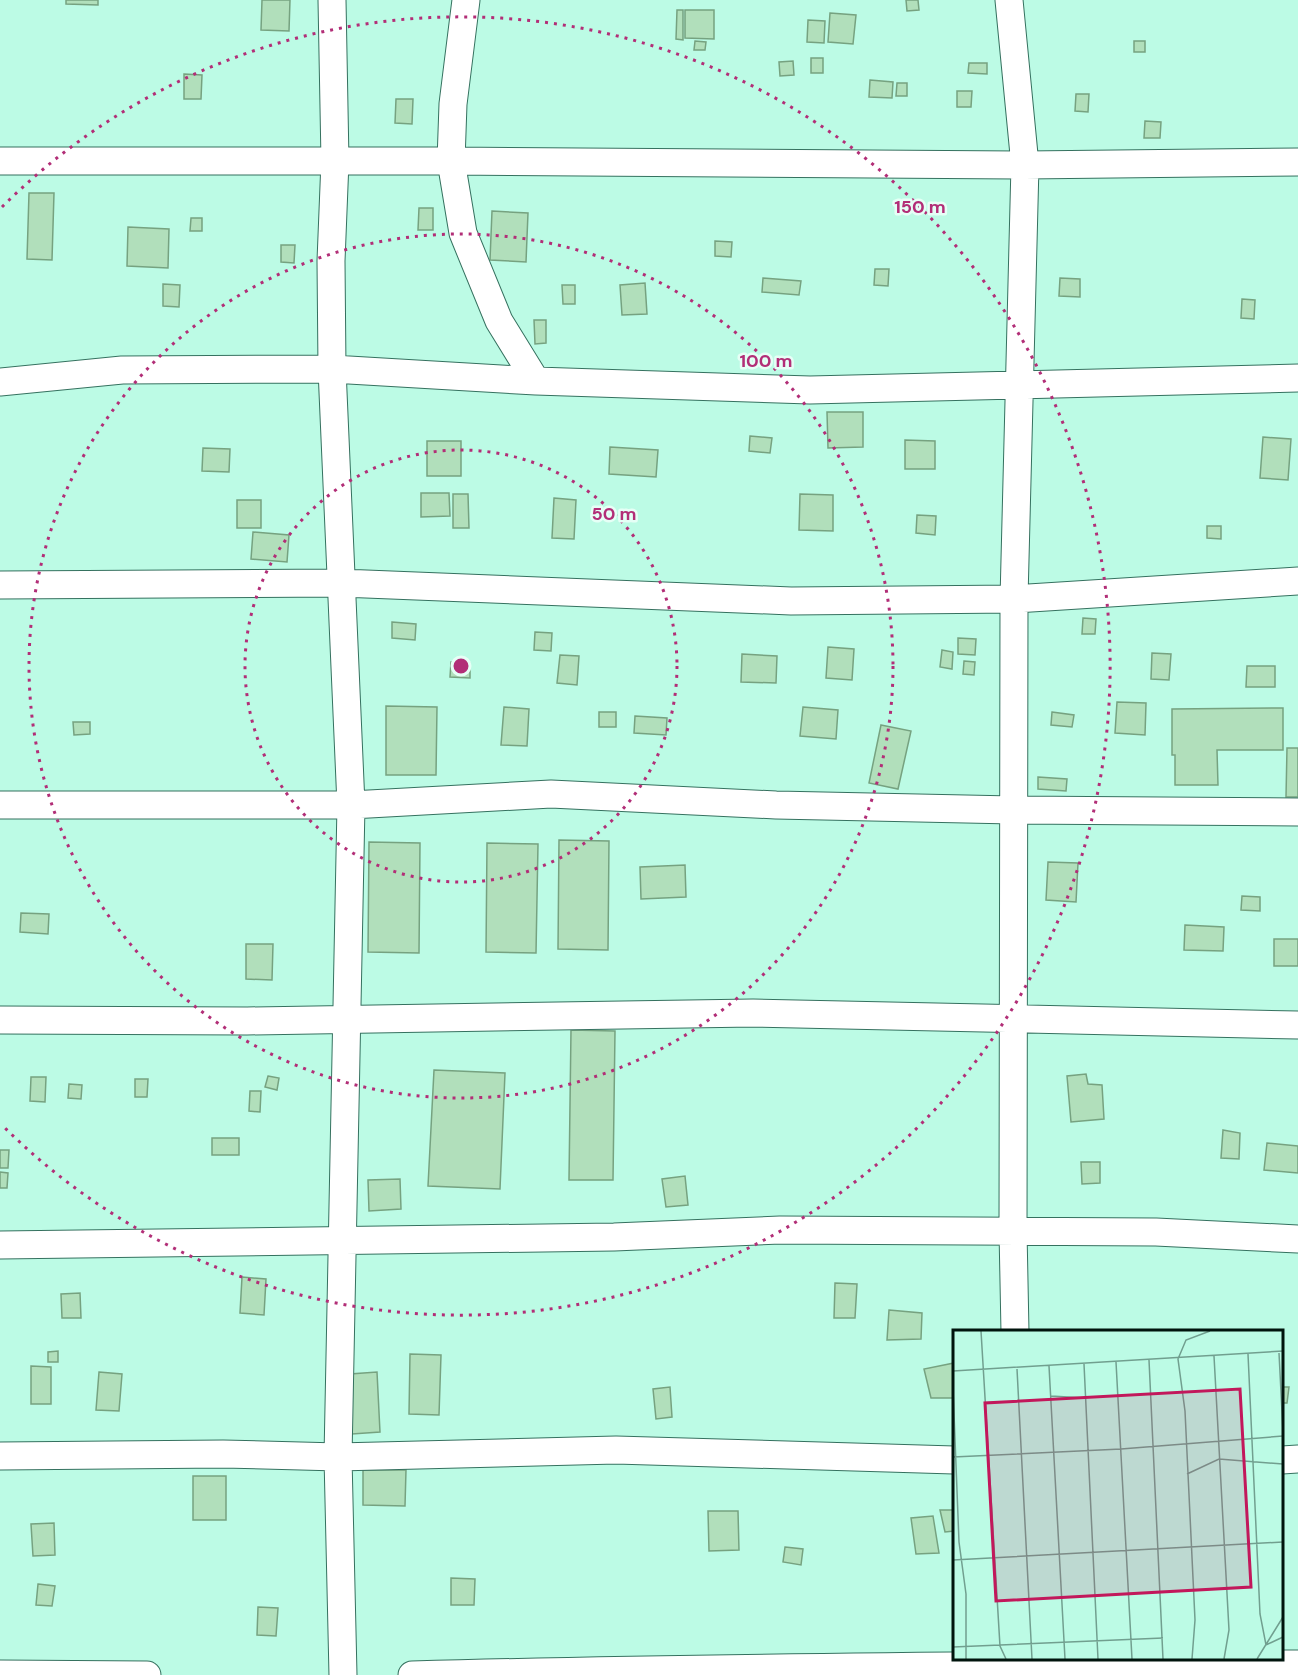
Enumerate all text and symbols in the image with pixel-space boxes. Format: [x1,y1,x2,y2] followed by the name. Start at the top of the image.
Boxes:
[894,195,946,219] text: 150 m
[739,349,793,373] text: 100 m
[591,502,637,526] text: 50 m
[451,656,471,676] centre of rings
[953,1330,1283,1660] inset map

